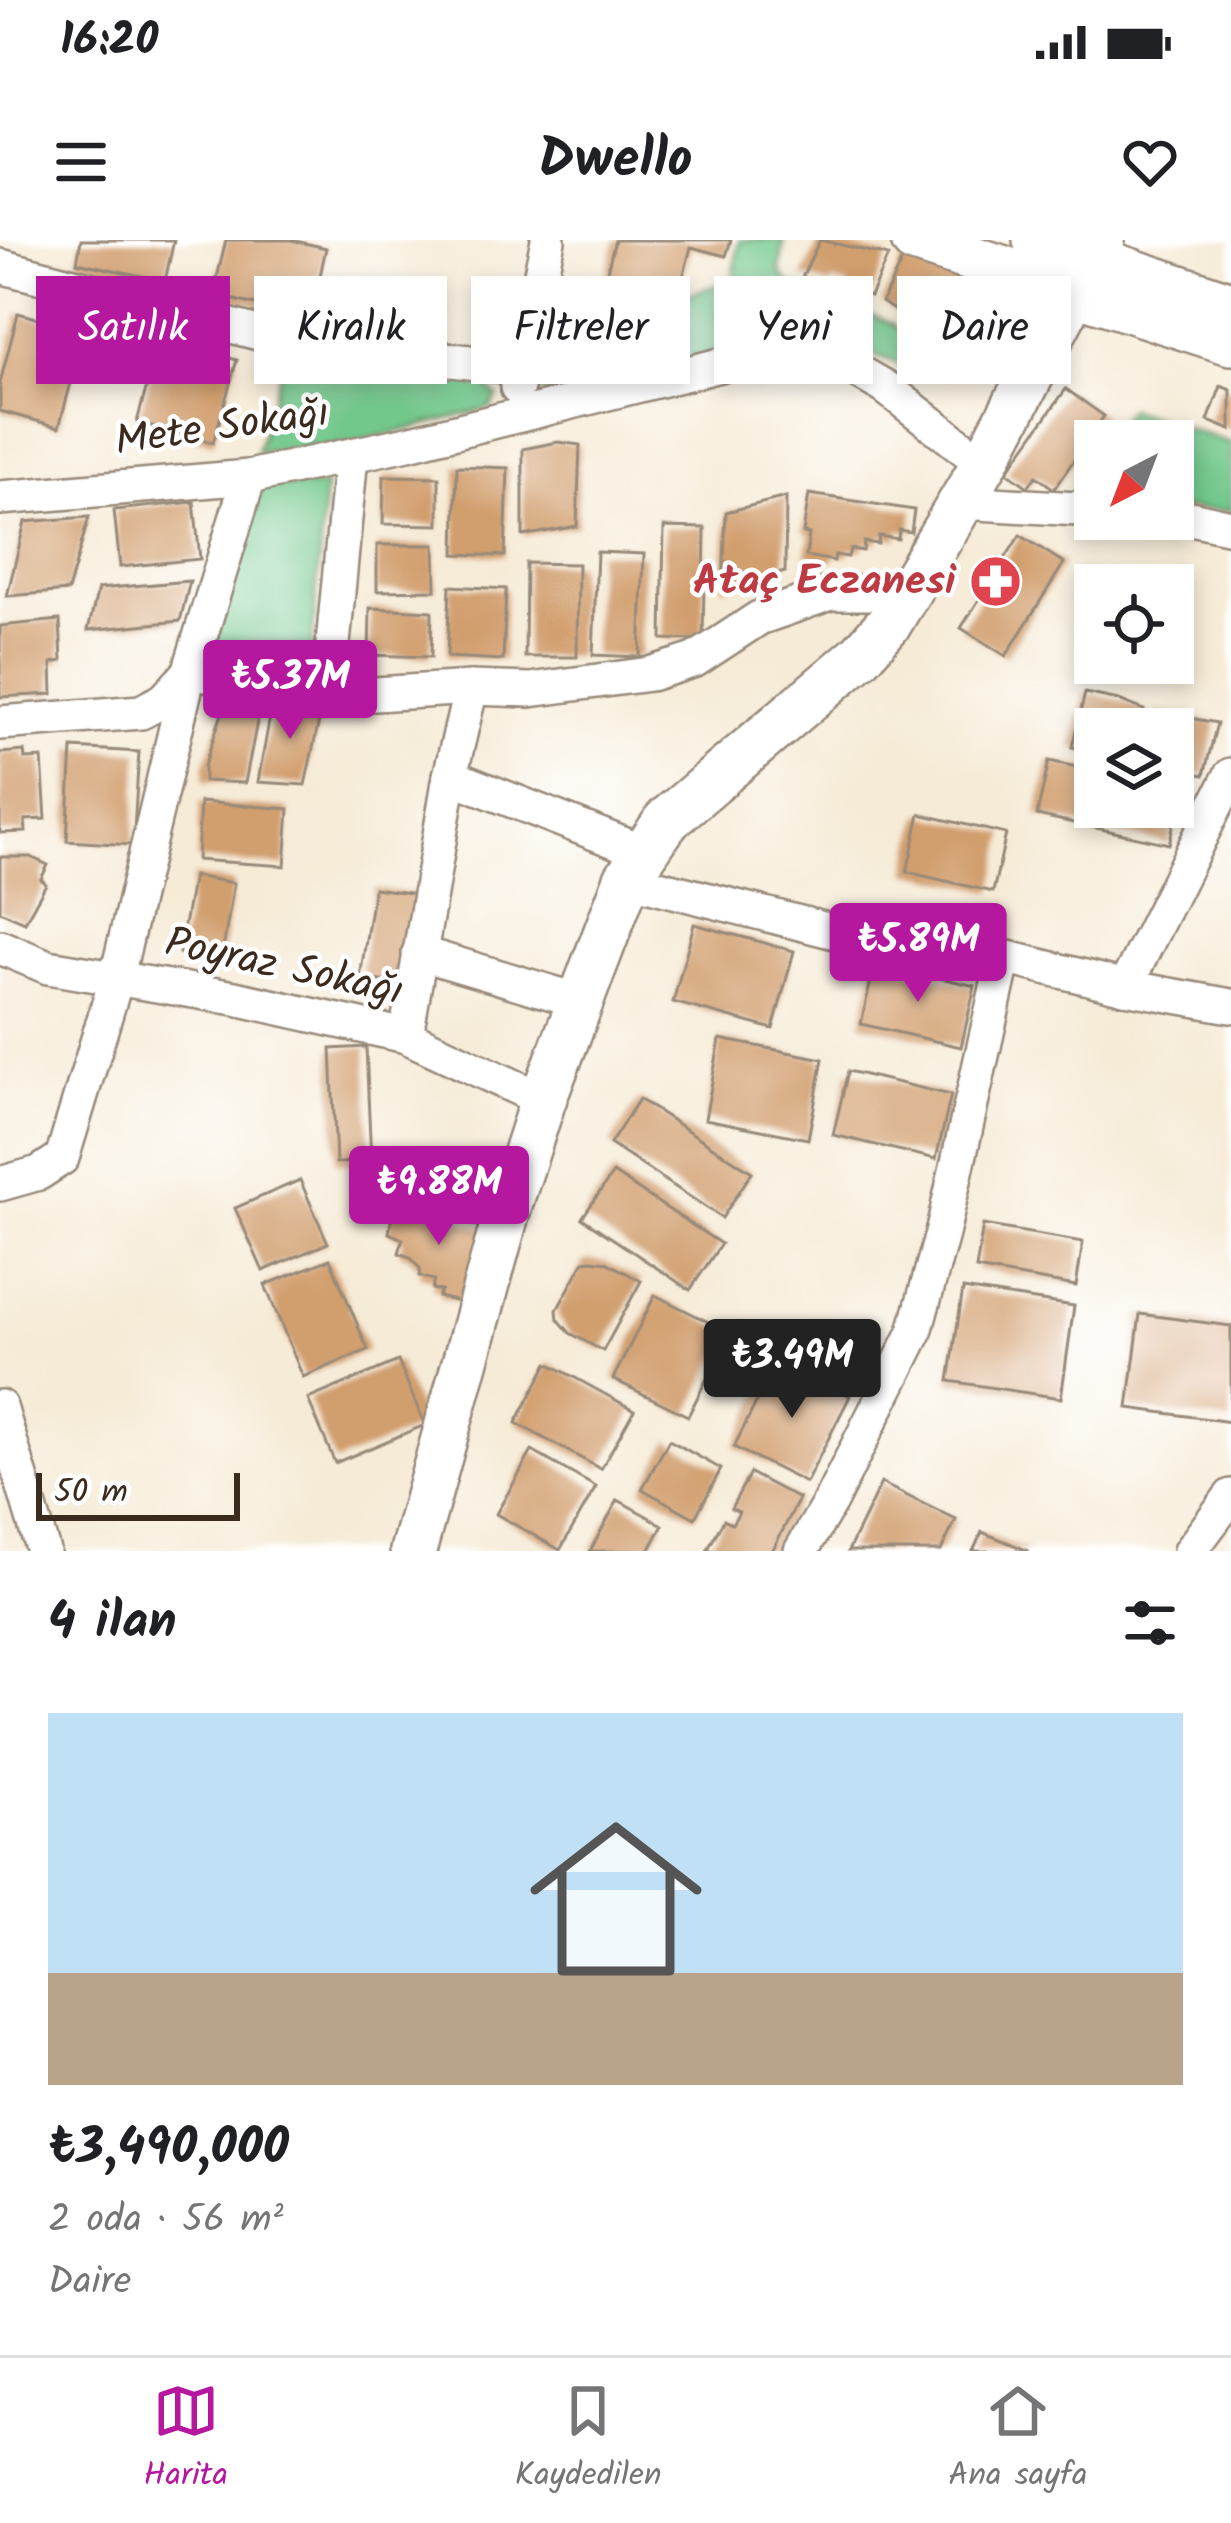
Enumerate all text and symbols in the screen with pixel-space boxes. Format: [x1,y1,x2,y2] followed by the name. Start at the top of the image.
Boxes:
[60,6,158,78] text: 16:20
[538,119,693,205] text: Dwello
[48,129,114,195] icon: menu
[1117,129,1183,195] icon: heart
[36,276,230,384] chip: Satılık
[254,276,447,384] chip: Kiralık
[471,276,690,384] chip: Filtreler
[714,276,873,384] chip: Yeni
[897,276,1071,384] chip: Daire
[111,380,333,476] street label: Mete Sokağı
[1074,420,1194,540] north arrow
[1074,420,1194,828] map controls
[693,549,957,616] place label: Ataç Eczanesi
[967,554,1023,610] pharmacy icon: Ataç Eczanesi
[1074,564,1194,684] button: locate
[192,640,388,742] pin: ₺5.37M
[230,648,350,710] text: ₺5.37M
[1074,708,1194,828] button: layers
[820,903,1016,1005] pin: ₺5.89M
[159,910,409,1026] street label: Poyraz Sokağı
[857,911,979,973] text: ₺5.89M
[341,1146,537,1248] pin: ₺9.88M
[376,1154,502,1216] text: ₺9.88M
[694,1319,890,1421] pin: ₺3.49M
[731,1327,853,1389] text: ₺3.49M
[36,1467,240,1520] scale bar
[54,1467,128,1520] text: 50 m
[48,1583,177,1664] text: 4 ilan
[1117,1590,1183,1656] icon: filters
[508,1791,724,2007] icon: home
[48,2109,289,2190] text: ₺3,490,000
[48,2190,284,2252] text: 2 oda · 56 m²
[48,2252,131,2314] text: Daire
[143,2378,228,2503] tab: Harita
[515,2378,661,2503] tab: Kaydedilen
[948,2378,1088,2503] tab: Ana sayfa

